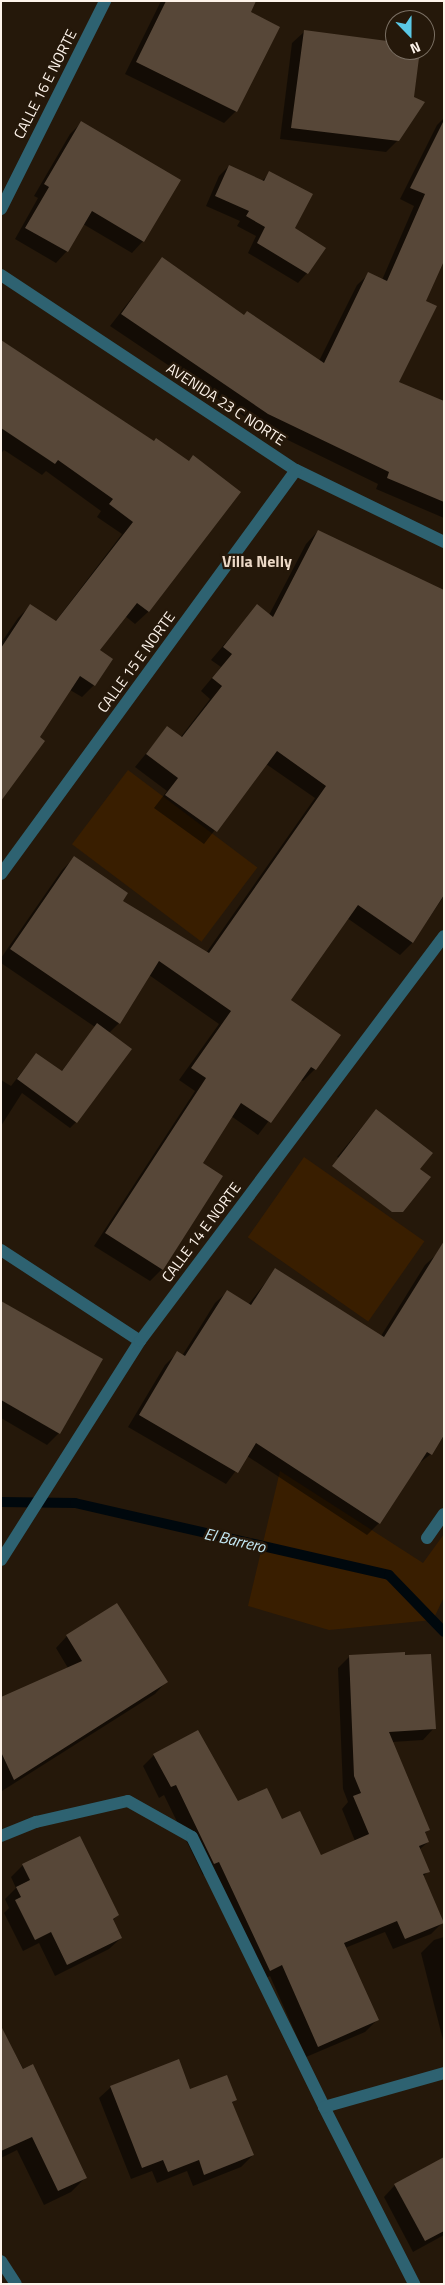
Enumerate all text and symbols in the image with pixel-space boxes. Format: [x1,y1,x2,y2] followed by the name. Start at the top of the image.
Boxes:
[385,10,435,60] north arrow
[10,26,80,142] street label: CALLE 16 E NORTE
[407,37,424,60] text: N
[163,359,289,449] street label: AVENIDA 23 C NORTE
[222,551,292,571] district label: Villa Nelly
[93,608,179,716] street label: CALLE 15 E NORTE
[158,1179,244,1285] street label: CALLE 14 E NORTE
[202,1524,268,1556] water label: El Barrero

